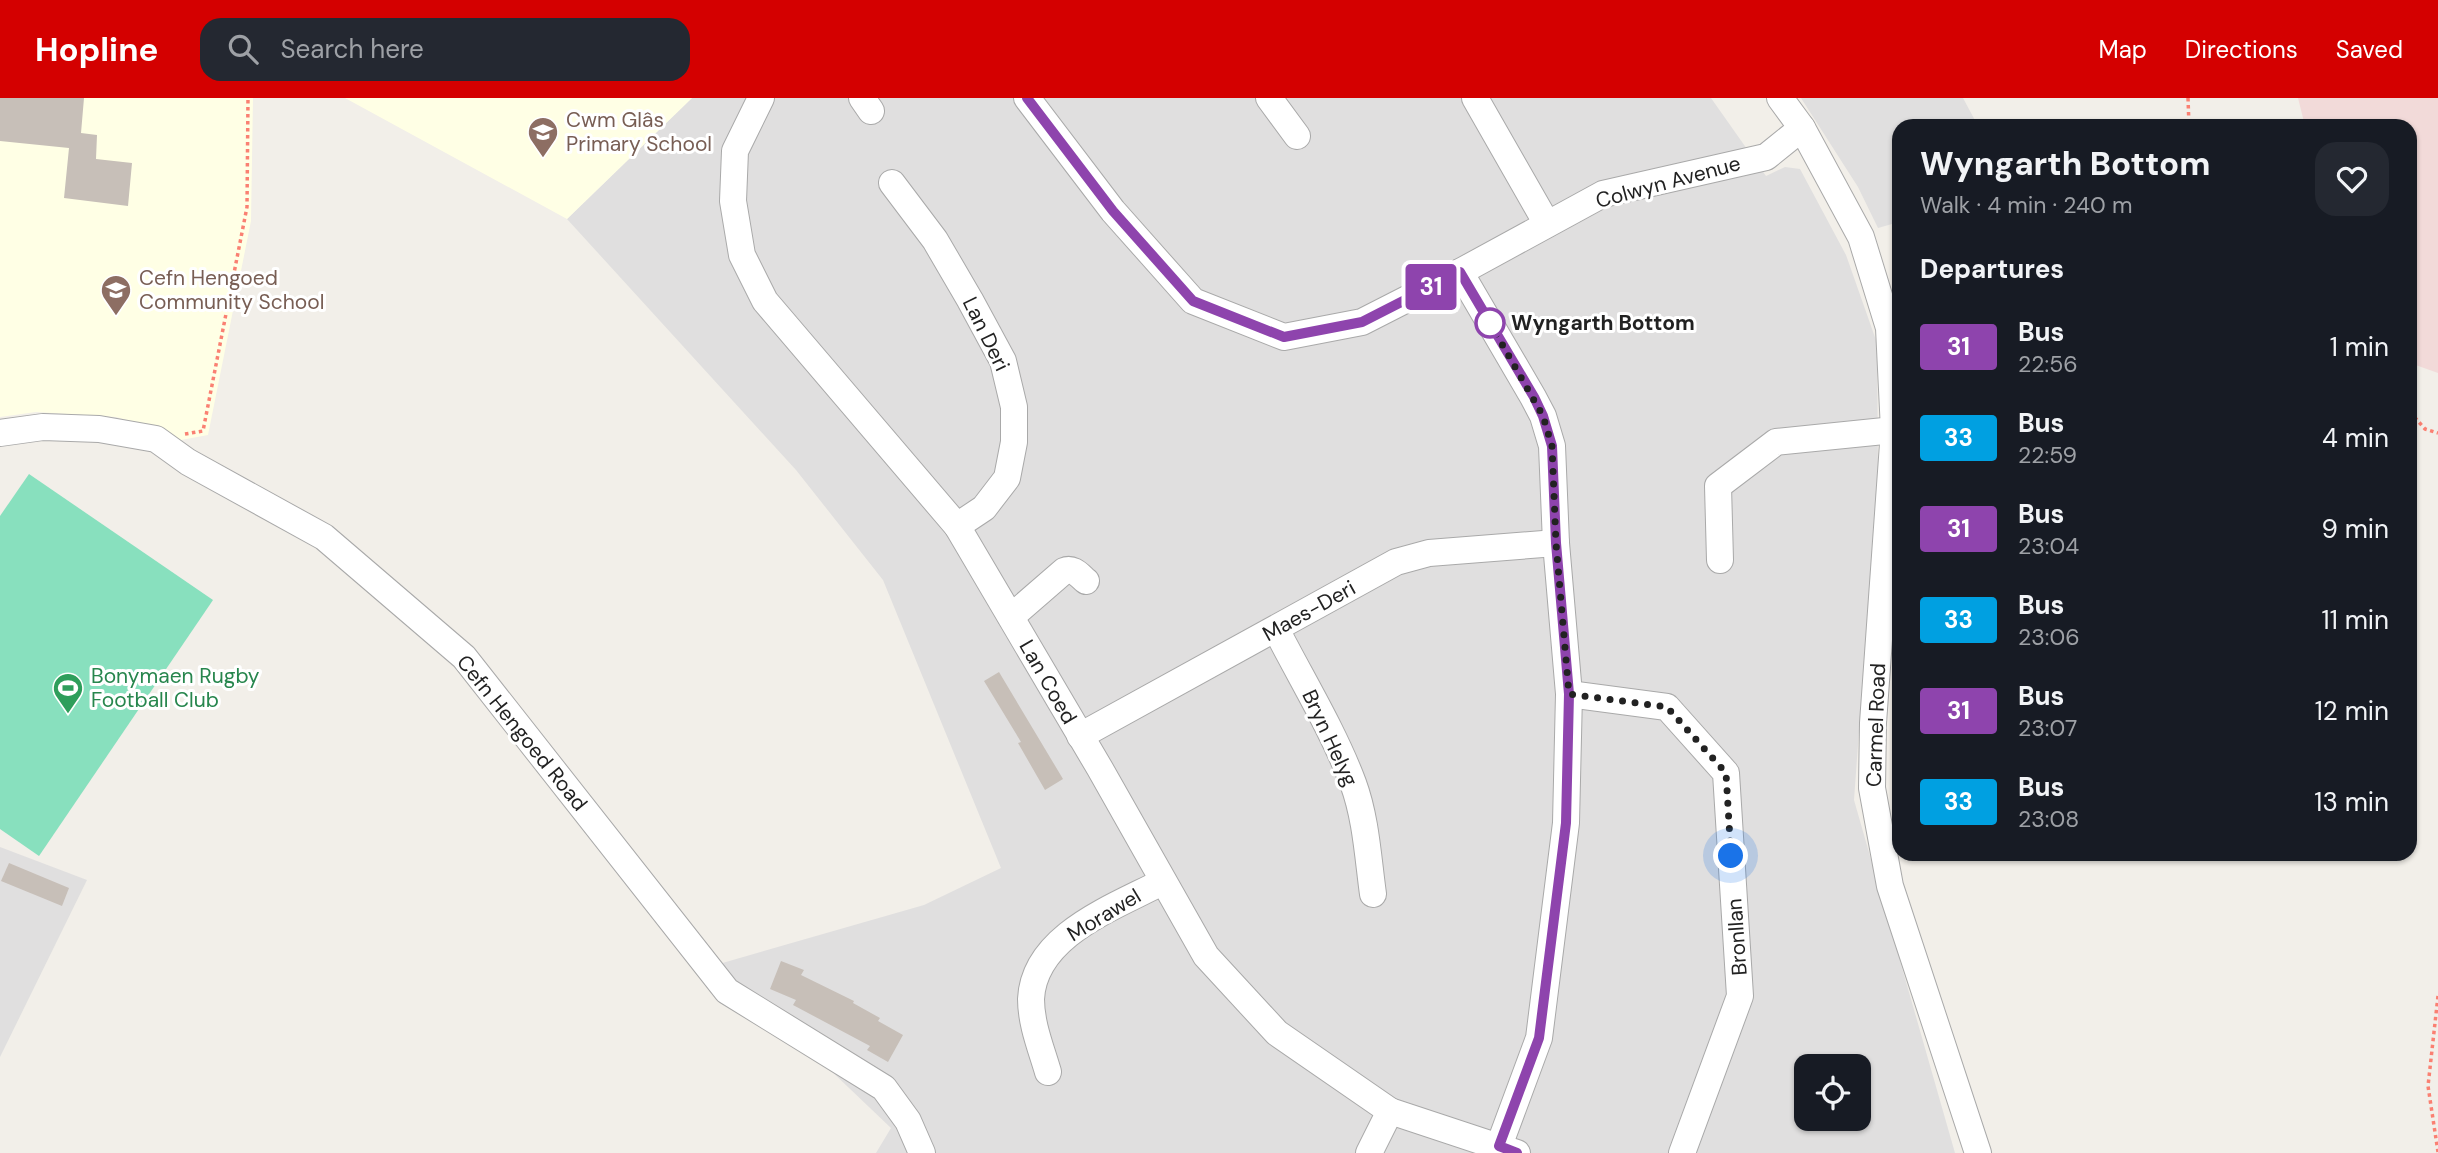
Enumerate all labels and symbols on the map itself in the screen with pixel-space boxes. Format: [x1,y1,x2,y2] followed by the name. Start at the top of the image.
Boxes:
[566,106,712,158] place label: Cwm Glâs Primary School
[526,115,560,159] school or university icon: Cwm Glâs Primary School
[1592,149,1744,215] street label: Colwyn Avenue
[139,264,324,316] place label: Cefn Hengoed Community School
[1400,264,1462,310] line badge: 31
[99,273,133,317] school or university icon: Cefn Hengoed Community School
[956,292,1016,376] street label: Lan Deri
[1475,308,1505,338] marker: Wyngarth Bottom
[1511,309,1695,337] place label: Wyngarth Bottom
[1258,574,1360,648] street label: Maes-Deri
[1013,635,1083,729] street label: Lan Coed
[450,649,594,817] street label: Cefn Hengoed Road
[91,662,260,714] place label: Bonymaen Rugby Football Club
[1860,663,1892,787] street label: Carmel Road
[51,671,85,715] sports icon: Bonymaen Rugby Football Club
[1295,685,1365,791] street label: Bryn Helyg
[1713,838,1748,873] your location
[1062,882,1146,948] street label: Morawel
[1720,897,1754,977] street label: Bronllan

